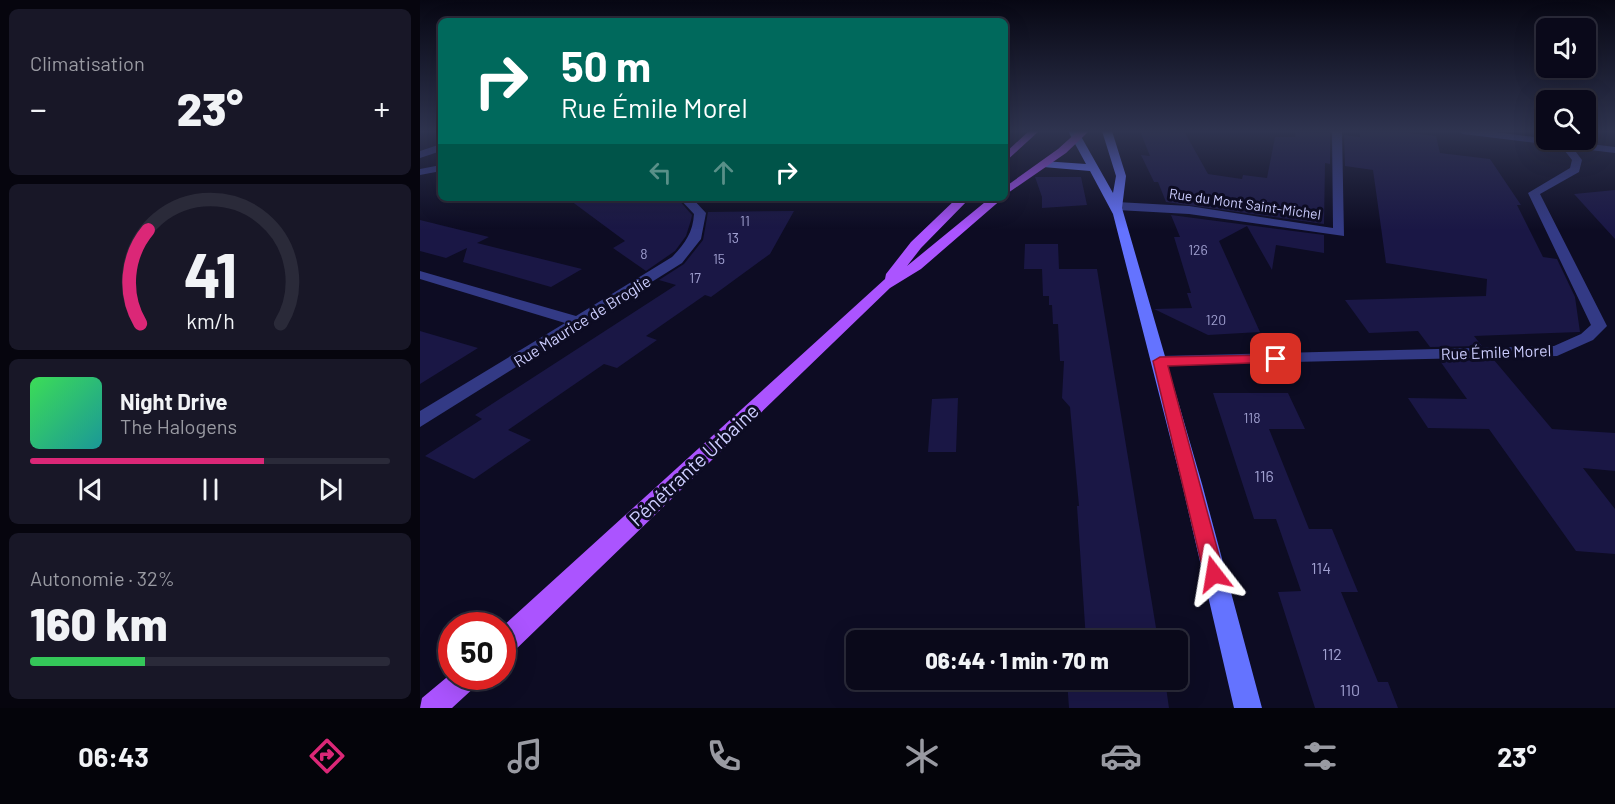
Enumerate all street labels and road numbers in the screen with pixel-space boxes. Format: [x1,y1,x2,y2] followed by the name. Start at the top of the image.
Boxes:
[1168,184,1322,223] street label: Rue du Mont Saint-Michel
[510,271,654,371] street label: Rue Maurice de Broglie
[1440,340,1552,363] street label: Rue Émile Morel
[624,398,763,530] street label: Pénétrante Urbaine

